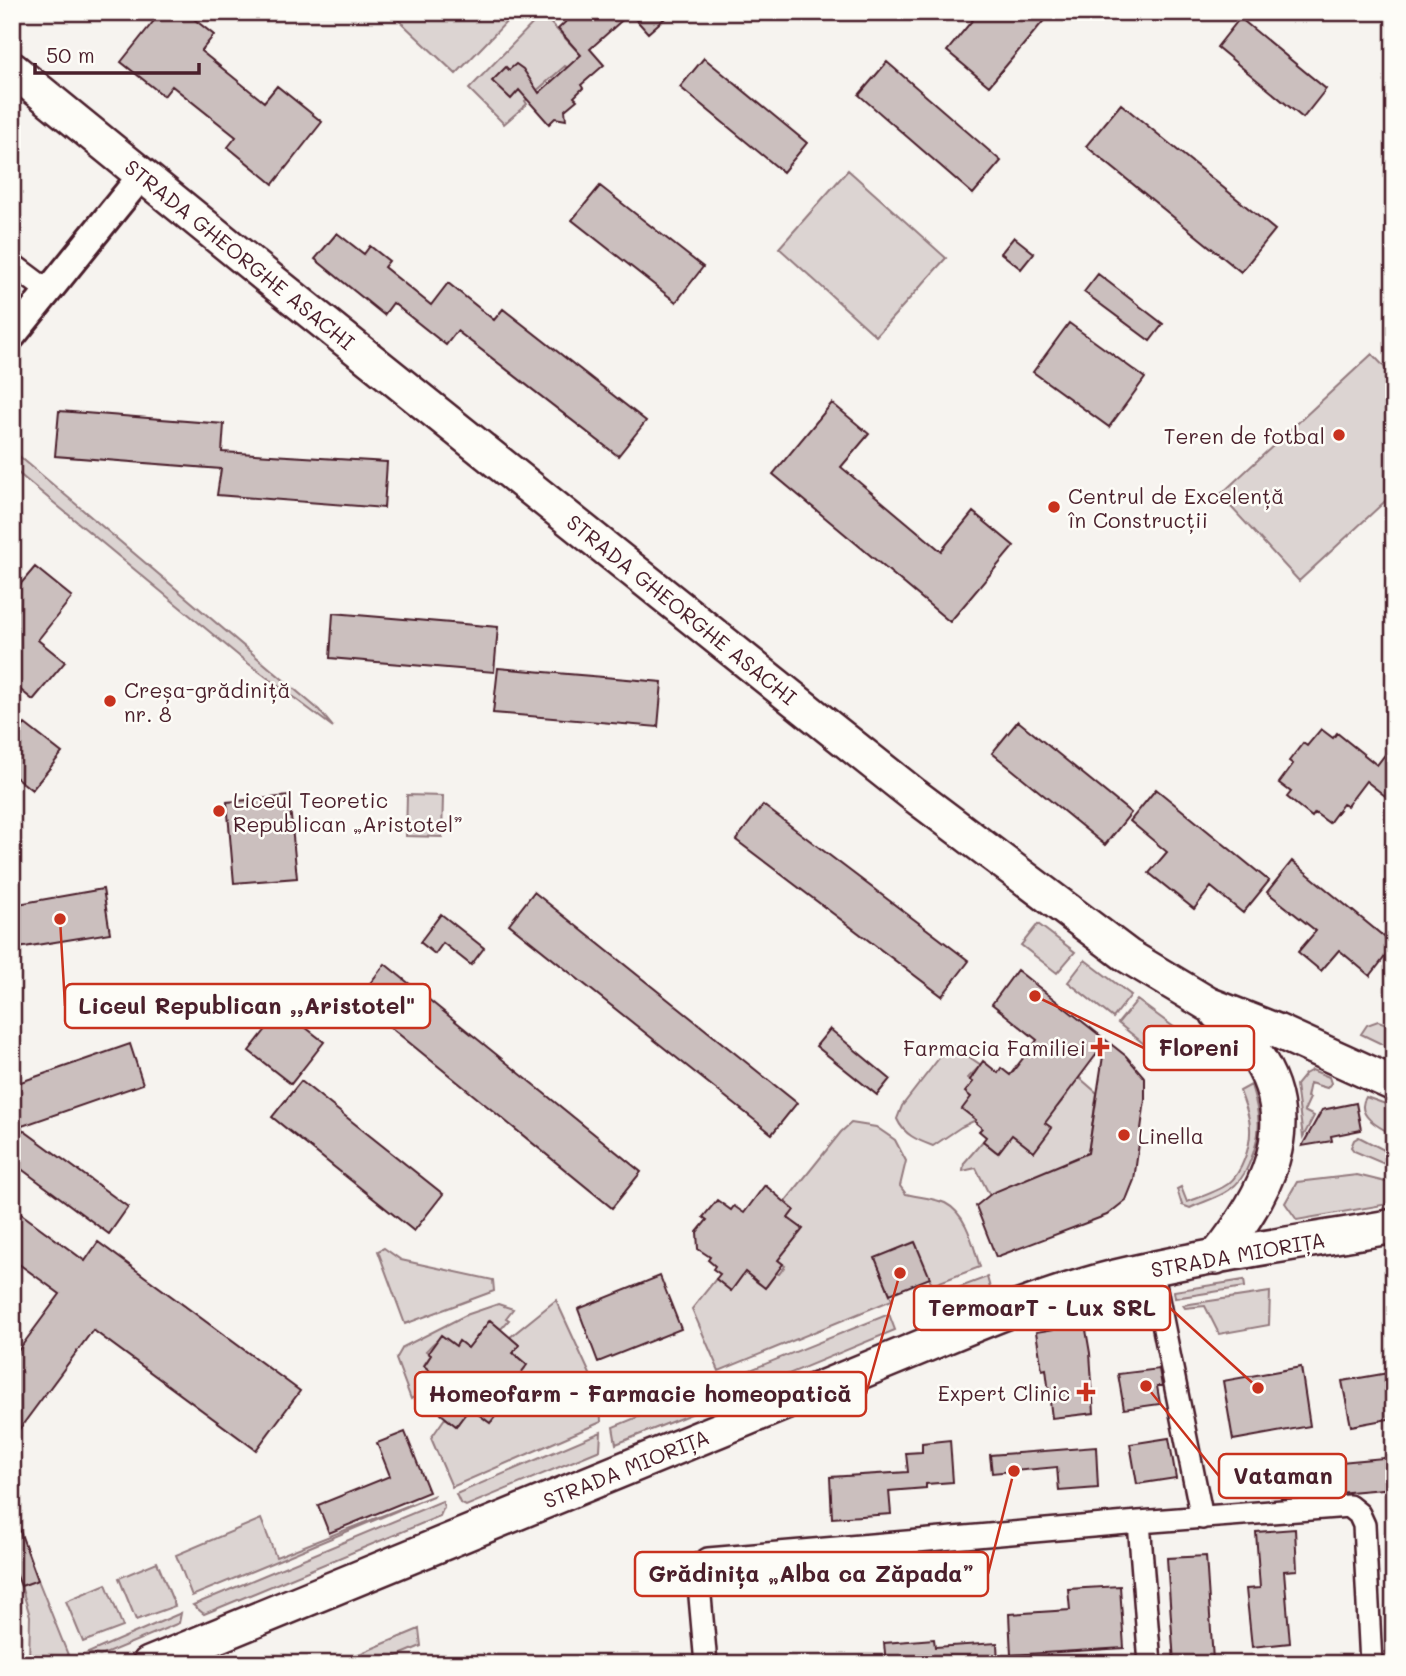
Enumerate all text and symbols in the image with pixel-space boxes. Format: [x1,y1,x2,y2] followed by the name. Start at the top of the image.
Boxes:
[35,32,200,76] scale bar
[46,41,95,68] text: 50 m
[120,153,360,355] street label: STRADA GHEORGHE ASACHI
[1164,422,1325,449] place label: Teren de fotbal
[1331,427,1347,443] marker: Teren de fotbal
[1068,482,1284,534] place label: Centrul de Excelență în Construcții
[1046,499,1062,515] marker: Centrul de Excelență în Construcții
[562,508,802,710] street label: STRADA GHEORGHE ASACHI
[124,676,291,727] place label: Creșa-grădiniță nr. 8
[102,693,118,709] marker: Creșa-grădiniță nr. 8
[233,786,463,837] place label: Liceul Teoretic Republican „Aristotel”
[211,803,227,819] marker: Liceul Teoretic Republican „Aristotel”
[65,984,430,1028] callout: Liceul Republican ,,Aristotel"
[78,990,416,1020] text: Liceul Republican ,,Aristotel"
[1144,1026,1254,1070] callout: Floreni
[1158,1032,1240,1062] text: Floreni
[903,1034,1086,1061] place label: Farmacia Familiei
[1092,1039,1108,1055] marker: Farmacia Familiei
[1138,1122,1204,1149] place label: Linella
[1116,1127,1132,1143] marker: Linella
[1149,1225,1327,1284] street label: STRADA MIORIȚA
[914,1286,1170,1330] callout: TermoarT - Lux SRL
[928,1292,1156,1322] text: TermoarT - Lux SRL
[415,1372,866,1416] callout: Homeofarm - Farmacie homeopatică
[428,1378,852,1408] text: Homeofarm - Farmacie homeopatică
[938,1379,1070,1406] place label: Expert Clinic
[1076,1382,1096,1402] marker: Expert Clinic
[539,1422,713,1515] street label: STRADA MIORIȚA
[1219,1454,1346,1498] callout: Vataman
[1233,1460,1333,1490] text: Vataman
[635,1552,988,1596] callout: Grădinița „Alba ca Zăpada”
[648,1558,974,1589] text: Grădinița „Alba ca Zăpada”

